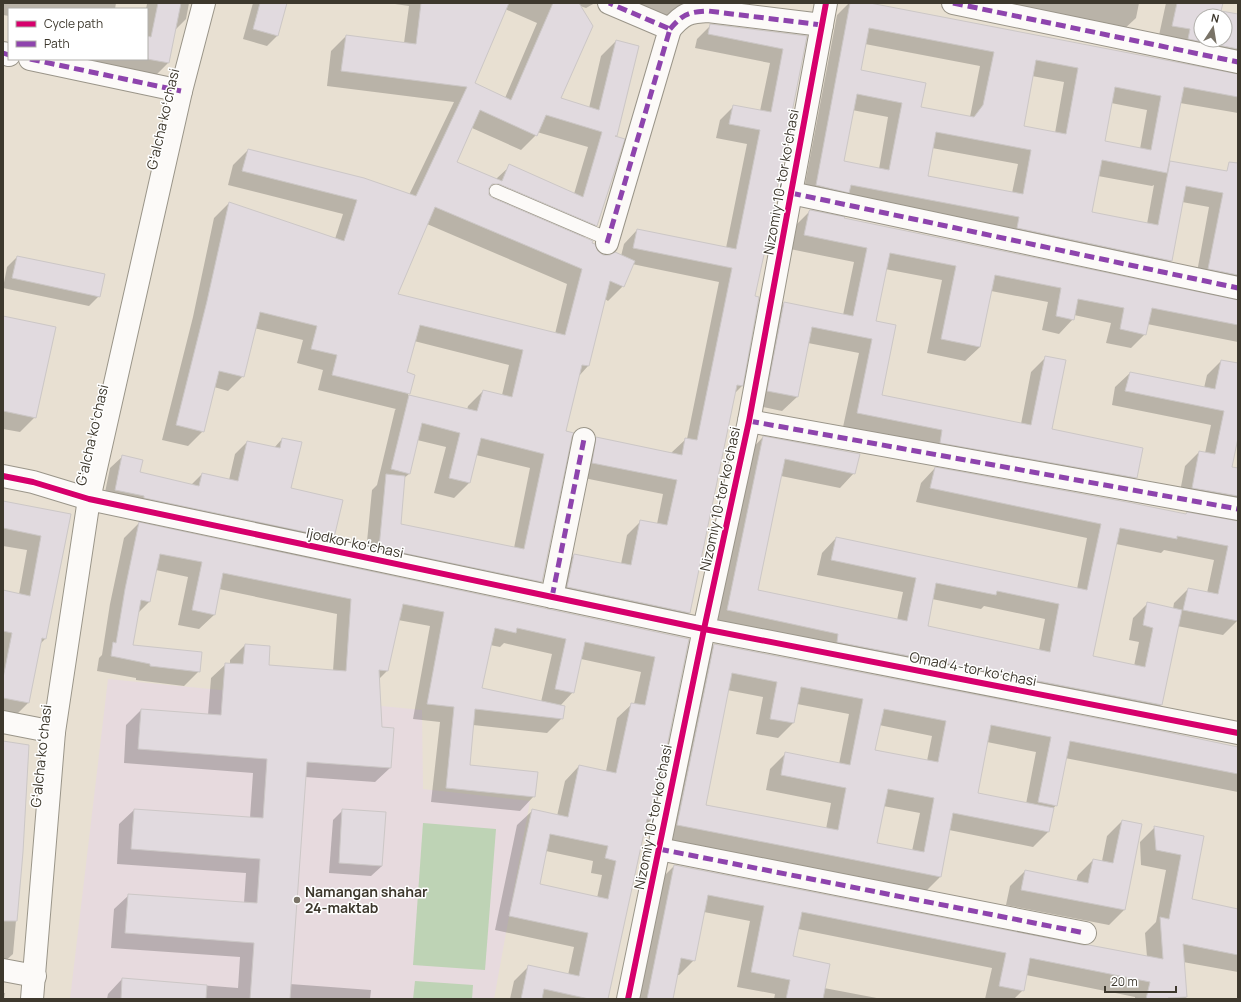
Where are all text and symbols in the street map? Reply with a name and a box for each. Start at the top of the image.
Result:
legend [8,8,148,60]
north arrow [1193,8,1233,48]
text: N [1210,10,1221,26]
text: Cycle path [44,15,103,32]
text: Path [44,35,70,52]
street label: Gʻalcha koʻchasi [142,66,183,171]
street label: Nizomiy 10-tor koʻchasi [758,108,803,256]
street label: Gʻalcha koʻchasi [71,382,112,487]
street label: Nizomiy 10-tor koʻchasi [695,425,744,573]
street label: Ijodkor koʻchasi [305,523,405,562]
street label: Omad 4-tor koʻchasi [908,647,1038,690]
street label: Gʻalcha koʻchasi [26,704,55,808]
street label: Nizomiy 10-tor koʻchasi [629,743,676,891]
place label: Namangan shahar 24-maktab [305,882,428,917]
marker: Namangan shahar 24-maktab [292,895,302,905]
scale bar [1105,968,1176,994]
text: 20 m [1111,973,1138,990]

